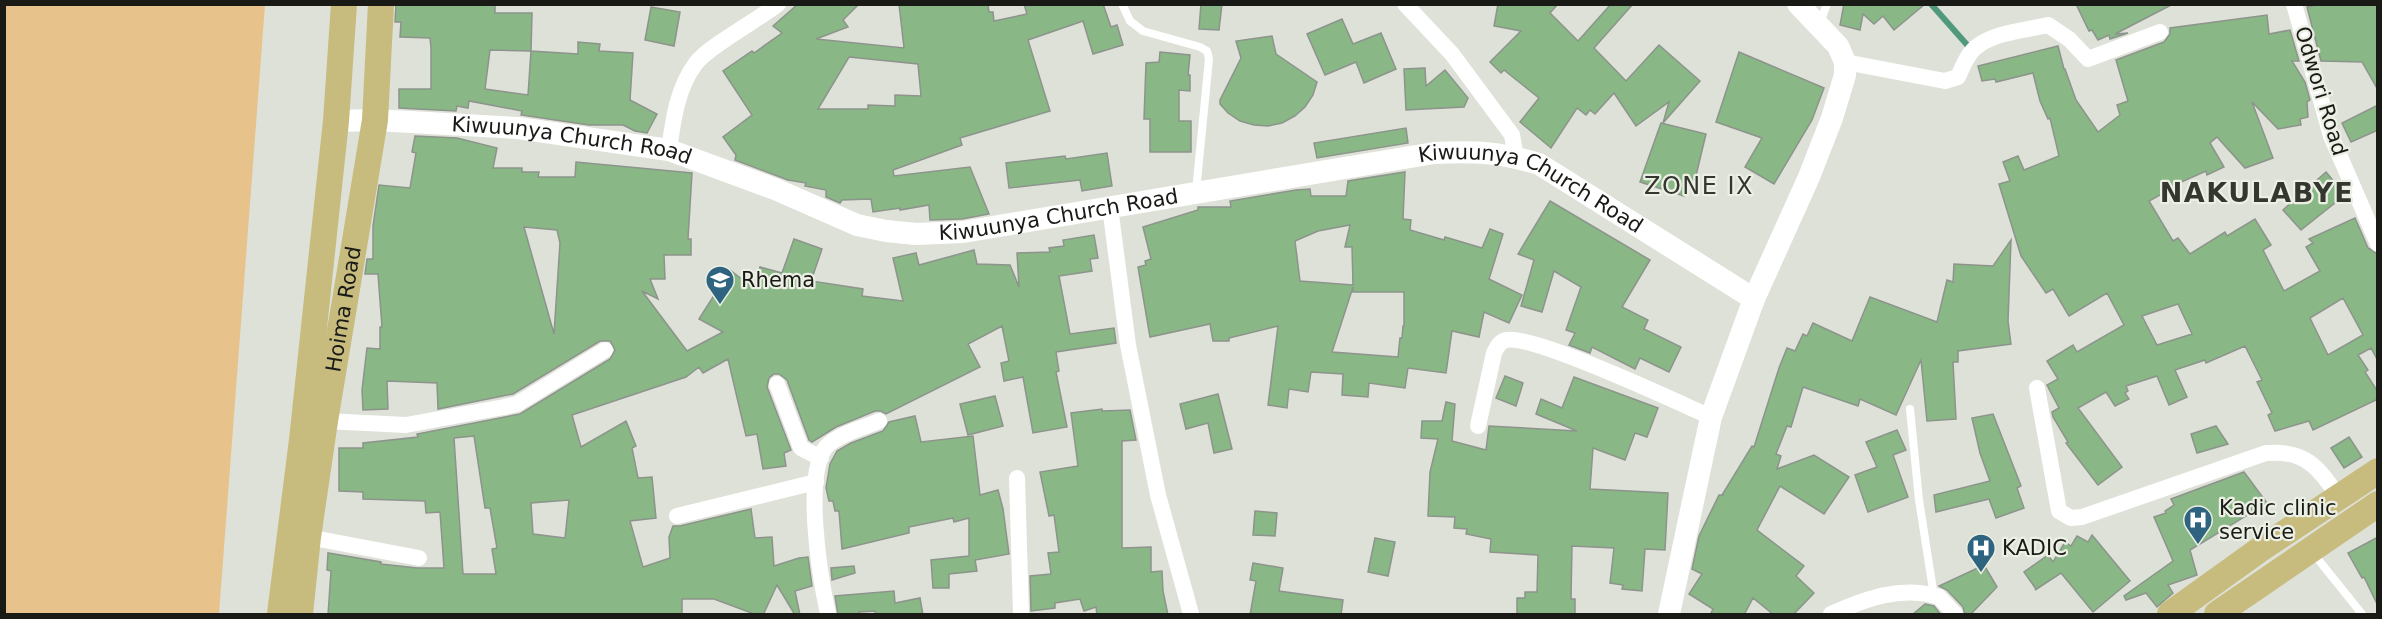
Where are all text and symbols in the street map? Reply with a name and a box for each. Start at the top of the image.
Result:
street label: Odwori Road [2290,24,2352,158]
street label: Kiwuunya Church Road [451,112,695,169]
street label: Kiwuunya Church Road [1416,140,1647,238]
district label: ZONE IX [1644,172,1754,200]
district label: NAKULABYE [2160,177,2354,208]
street label: Kiwuunya Church Road [938,184,1180,245]
street label: Hoima Road [321,244,366,374]
school or university icon: Rhema [704,264,736,306]
place label: Rhema [741,268,815,292]
place label: Kadic clinic service [2219,496,2337,544]
hospital icon: Kadic clinic service [2182,504,2214,546]
hospital icon: KADIC [1965,532,1997,574]
place label: KADIC [2002,536,2067,560]

